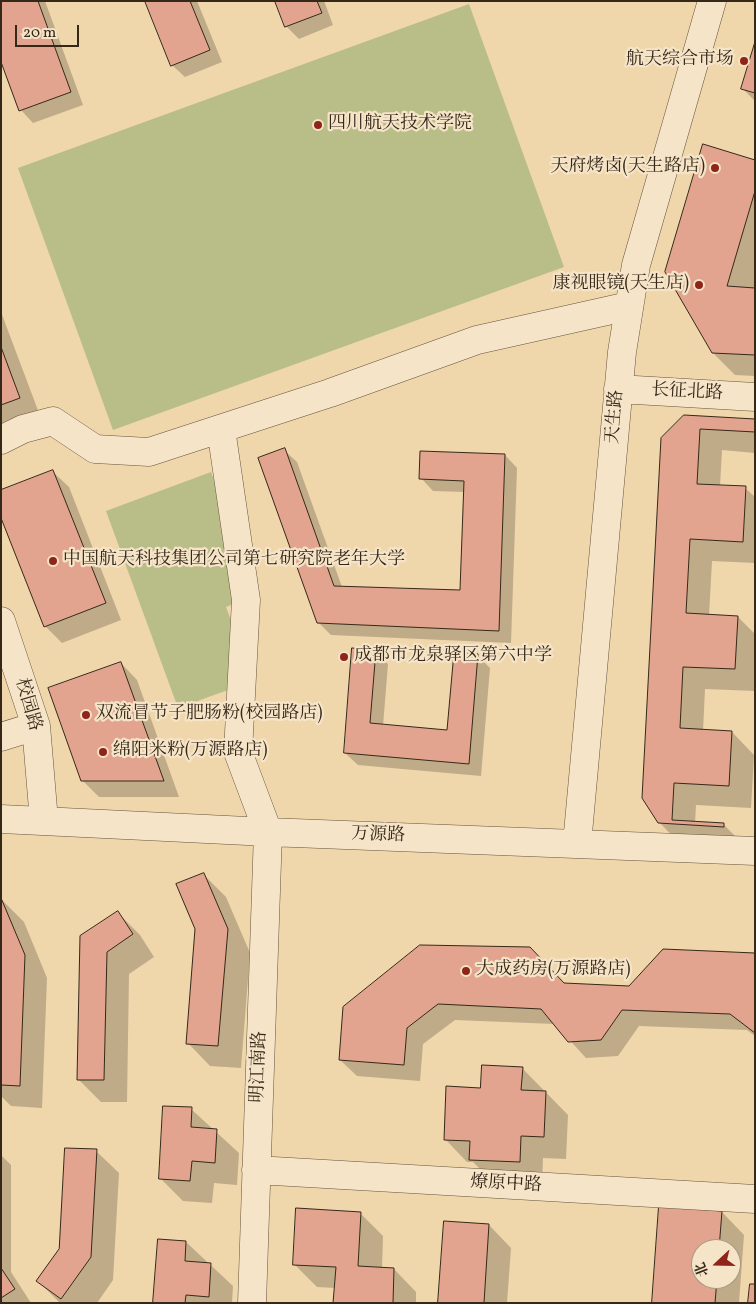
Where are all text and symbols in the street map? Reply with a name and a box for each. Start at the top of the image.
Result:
scale bar [18,15,81,47]
text: 20 m [23,23,56,44]
place label: 航天综合市场 [626,50,734,72]
marker: 航天综合市场 [738,55,750,67]
place label: 四川航天技术学院 [328,114,472,136]
marker: 四川航天技术学院 [312,119,324,131]
place label: 天府烤卤(天生路店) [551,157,705,179]
marker: 天府烤卤(天生路店) [709,162,721,174]
place label: 康视眼镜(天生店) [553,274,689,296]
marker: 康视眼镜(天生店) [693,279,705,291]
street label: 长征北路 [650,380,724,406]
street label: 天生路 [603,389,629,445]
place label: 中国航天科技集团公司第七研究院老年大学 [63,550,405,572]
marker: 中国航天科技集团公司第七研究院老年大学 [47,555,59,567]
place label: 成都市龙泉驿区第六中学 [354,646,552,668]
marker: 成都市龙泉驿区第六中学 [338,651,350,663]
street label: 校园路 [9,676,45,734]
place label: 双流冒节子肥肠粉(校园路店) [96,704,322,726]
marker: 双流冒节子肥肠粉(校园路店) [80,709,92,721]
place label: 绵阳米粉(万源路店) [113,741,267,763]
marker: 绵阳米粉(万源路店) [97,746,109,758]
street label: 万源路 [351,824,405,848]
place label: 大成药房(万源路店) [476,960,630,982]
marker: 大成药房(万源路店) [460,965,472,977]
street label: 明江南路 [248,1031,272,1103]
street label: 燎原中路 [469,1172,543,1198]
north arrow [691,1239,741,1289]
text: 北 [691,1259,714,1279]

